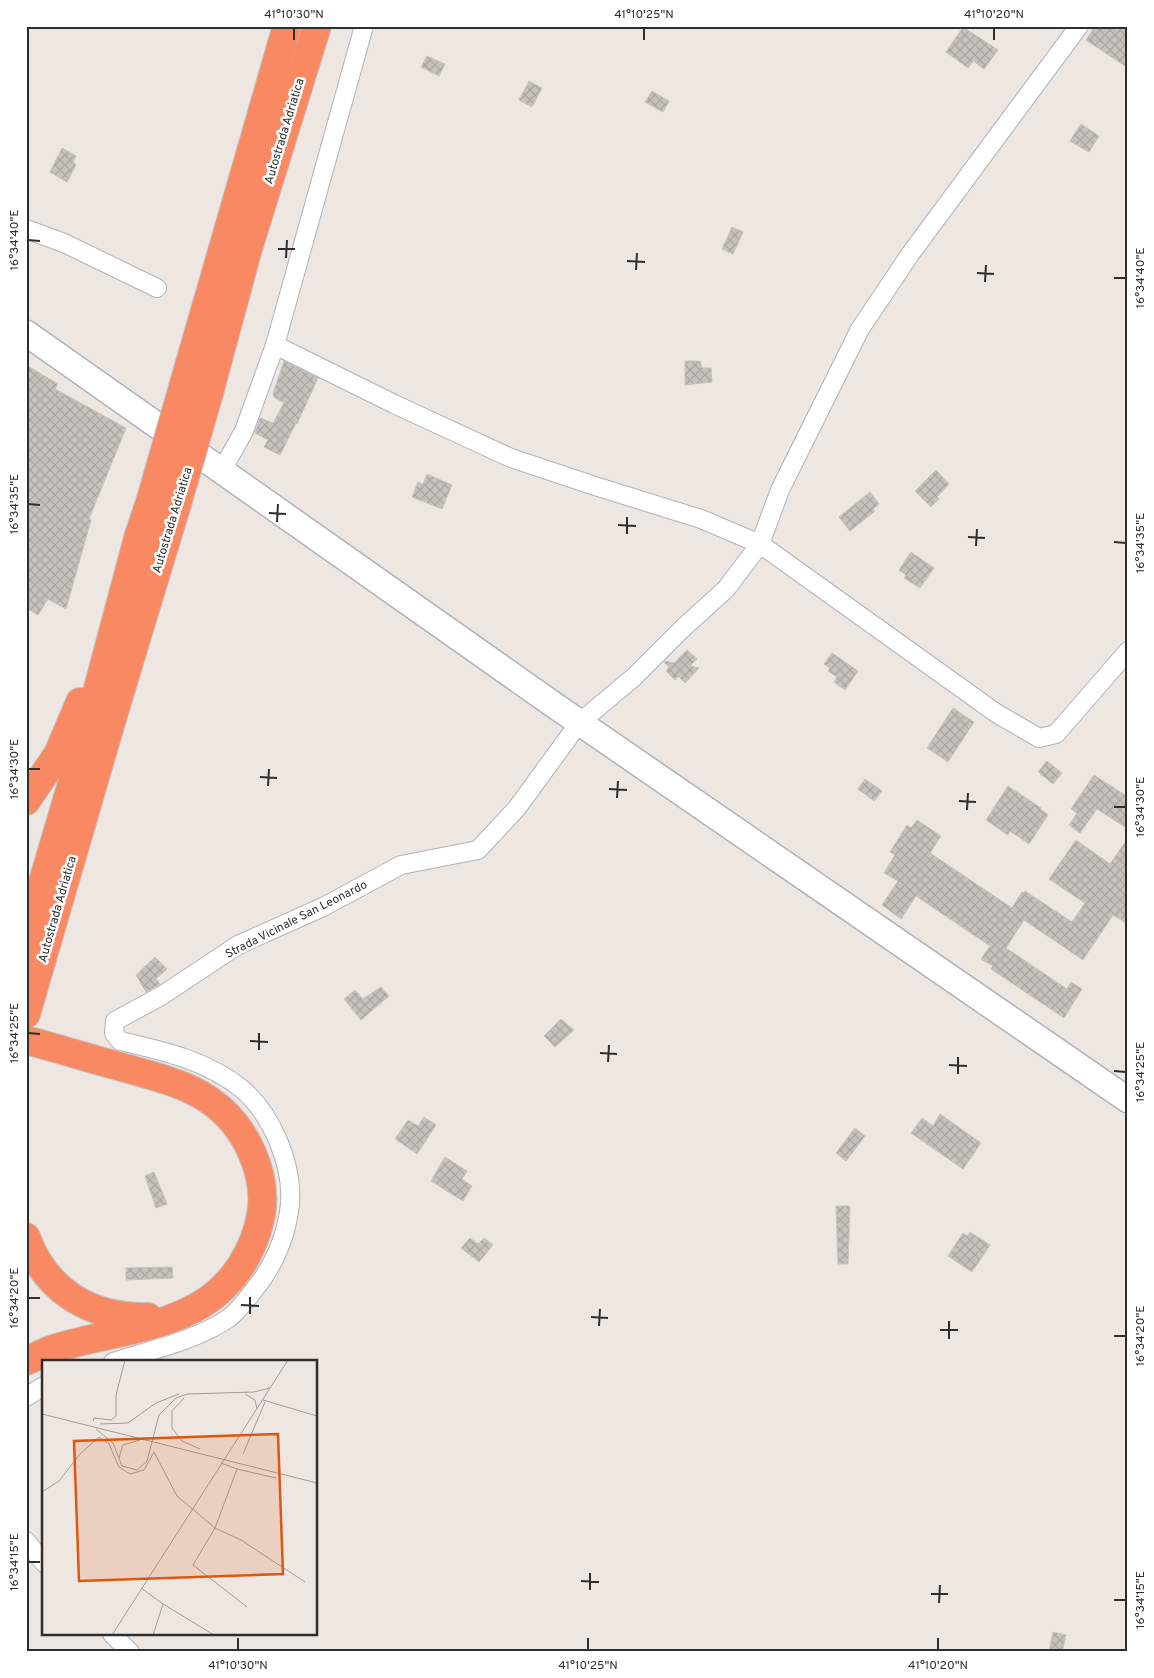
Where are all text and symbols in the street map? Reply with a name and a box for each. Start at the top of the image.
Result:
text: 41°10'30"N [264,7,324,23]
text: 41°10'25"N [614,7,674,23]
text: 41°10'20"N [964,7,1024,23]
street label: Autostrada Adriatica [261,76,309,186]
text: 16°34'40"E [7,210,23,270]
text: 16°34'40"E [1133,248,1149,308]
street label: Autostrada Adriatica [149,465,197,575]
text: 16°34'35"E [7,474,23,534]
text: 16°34'35"E [1133,513,1149,573]
text: 16°34'30"E [7,739,23,799]
text: 16°34'30"E [1133,777,1149,837]
street label: Autostrada Adriatica [35,854,81,964]
street label: Strada Vicinale San Leonardo [223,877,370,963]
text: 16°34'25"E [7,1003,23,1063]
text: 16°34'25"E [1133,1042,1149,1102]
text: 16°34'20"E [7,1268,23,1328]
text: 16°34'20"E [1133,1306,1149,1366]
inset map [42,1360,318,1636]
text: 16°34'15"E [7,1533,23,1591]
text: 16°34'15"E [1133,1571,1149,1629]
text: 41°10'30"N [208,1658,268,1674]
text: 41°10'25"N [558,1658,618,1674]
text: 41°10'20"N [908,1658,968,1674]

